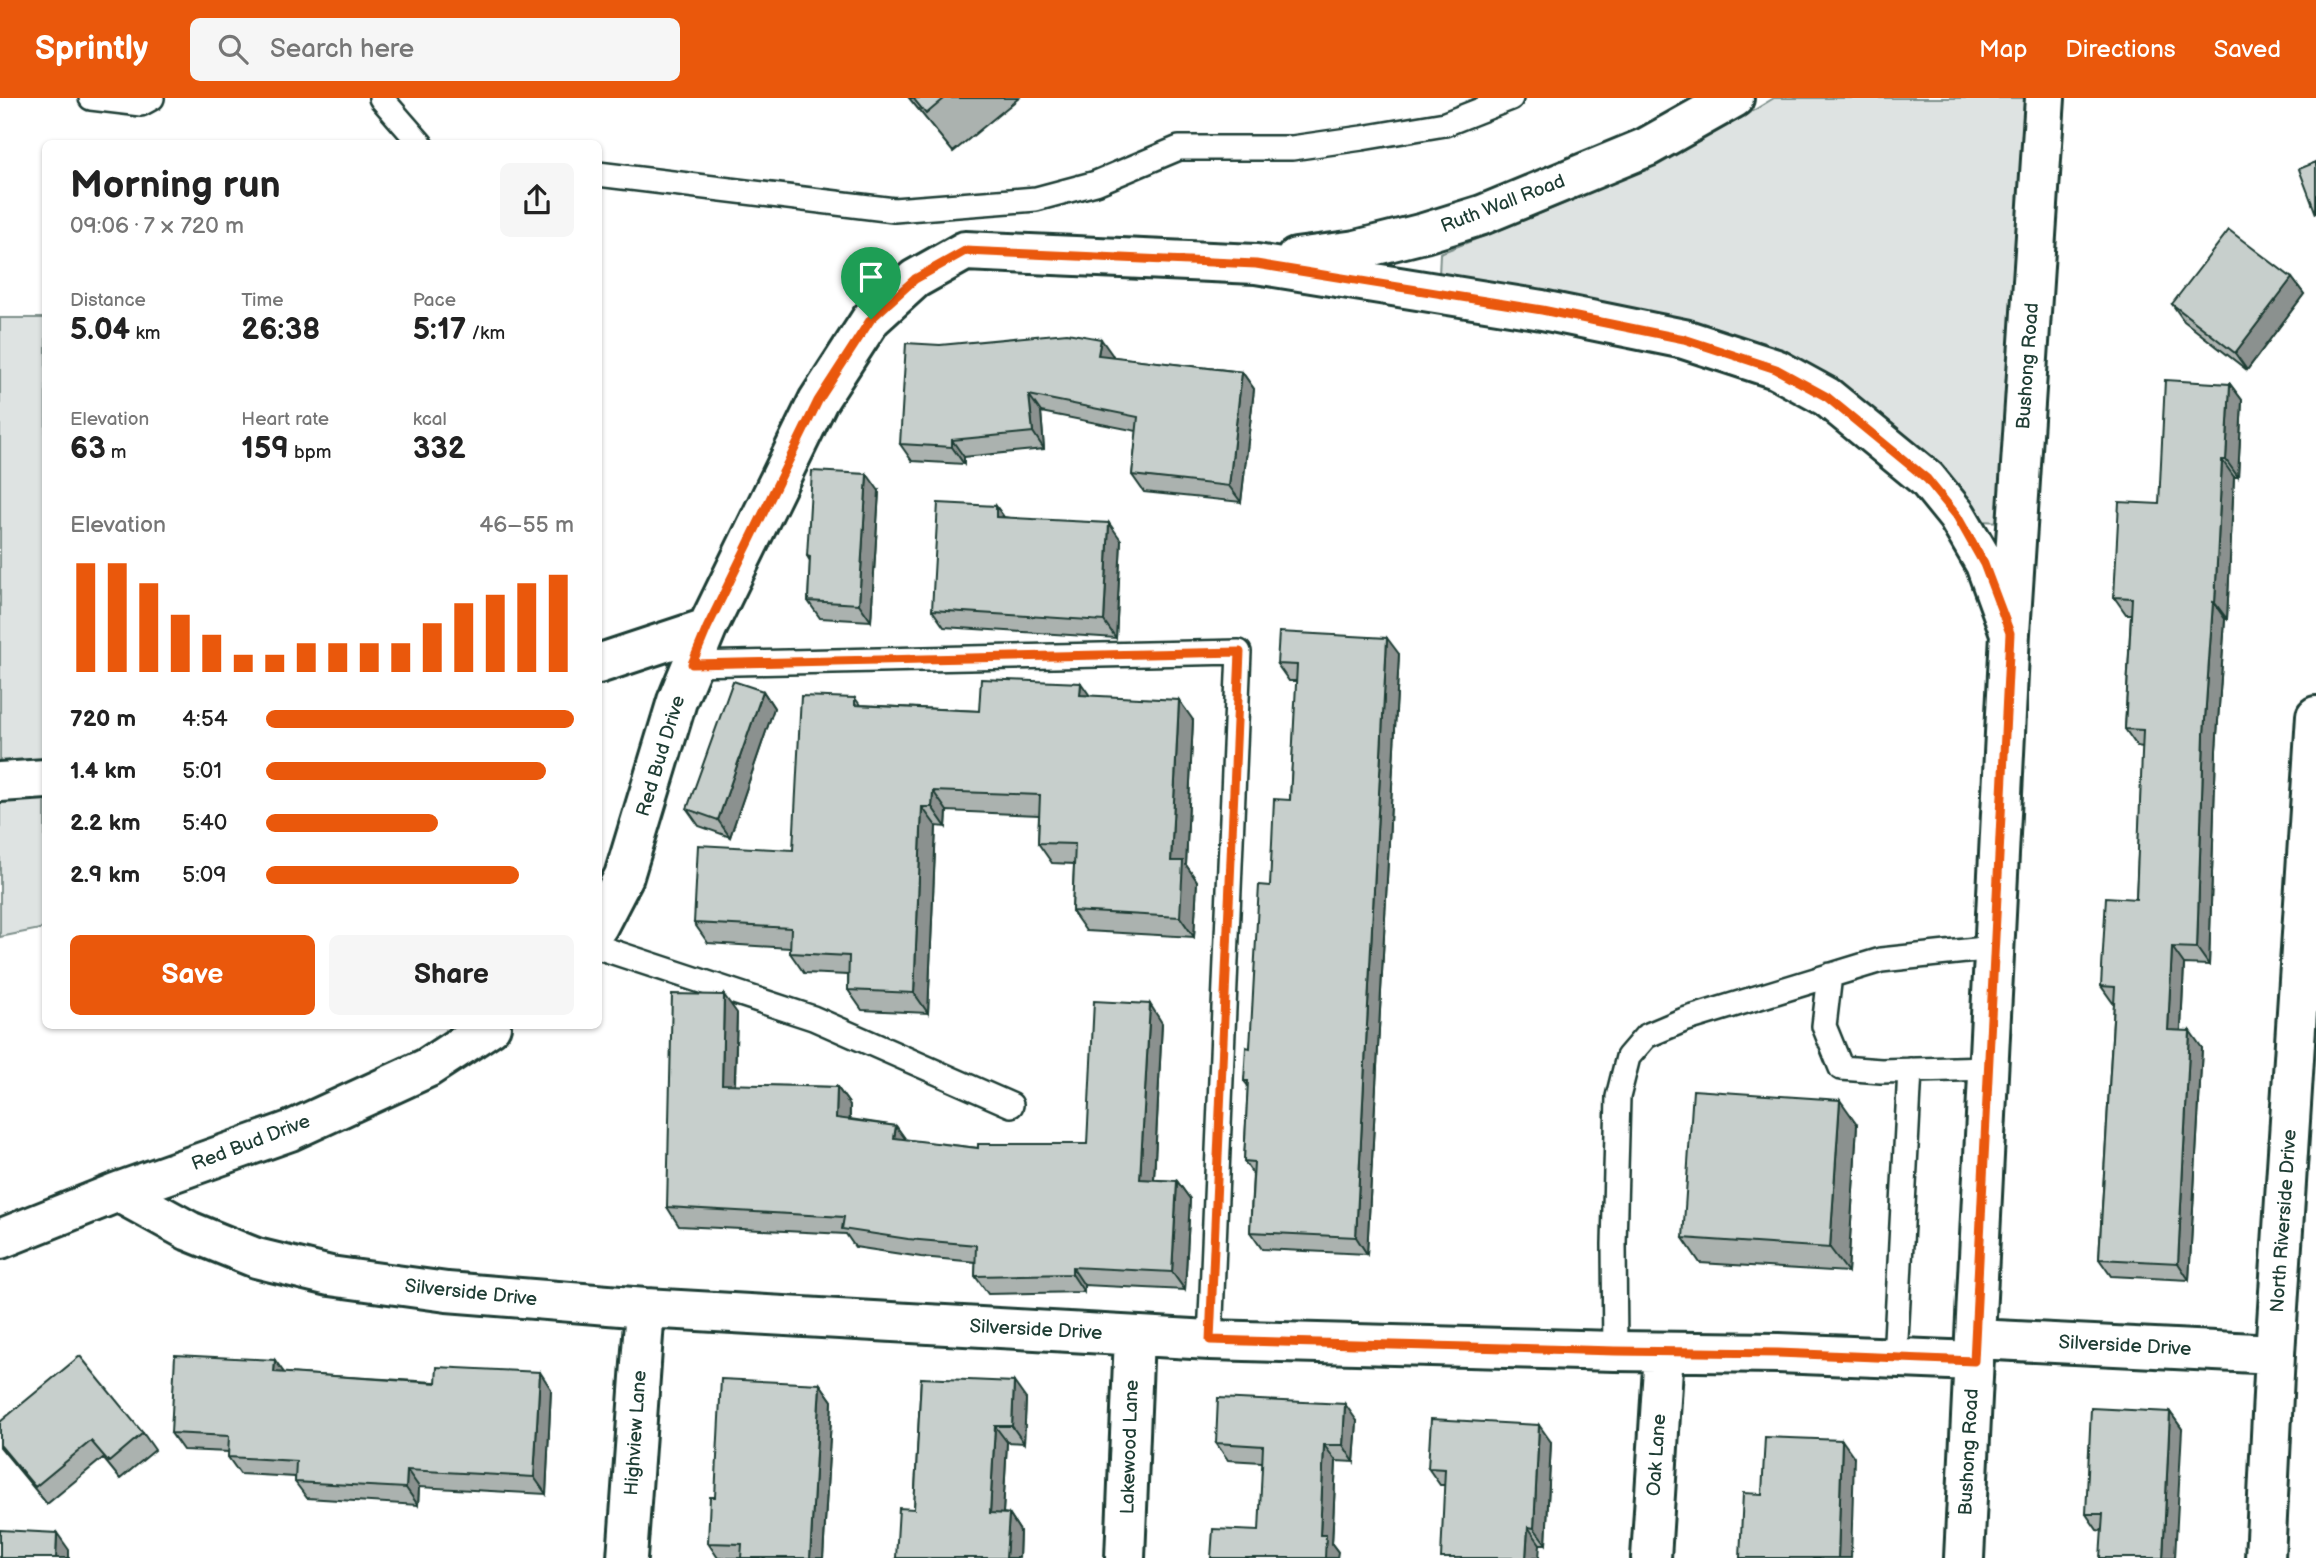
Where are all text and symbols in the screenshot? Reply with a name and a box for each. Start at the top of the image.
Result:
search box [190,18,680,81]
text: Sprintly [35,29,148,69]
icon: search [214,30,252,68]
text: Search here [270,34,414,65]
text: Map [1979,35,2027,64]
text: Directions [2065,35,2176,64]
text: Saved [2214,35,2281,64]
text: Morning run [70,163,281,208]
button: share [500,163,574,237]
street label: Ruth Wall Road [1438,170,1568,238]
text: 09:06 · 7 × 720 m [70,212,244,240]
pin [841,247,901,319]
icon: arrive [852,258,890,296]
text: Distance [70,289,146,312]
text: Time [241,289,283,312]
text: Pace [413,289,456,312]
street label: Bushong Road [2012,302,2044,430]
text: 5.04 [70,312,130,348]
text: 26:38 [241,312,320,348]
text: 5:17 [413,312,466,348]
text: km [130,322,160,345]
text: /km [466,322,505,345]
text: Elevation [70,408,149,431]
text: Heart rate [241,408,329,431]
text: kcal [413,408,447,431]
text: 63 [70,431,106,467]
text: 159 [241,431,289,467]
text: 332 [413,431,466,467]
text: m [106,441,127,464]
text: bpm [289,441,331,464]
text: Elevation [70,511,166,539]
text: 46–55 m [479,511,574,539]
street label: Red Bud Drive [632,693,690,819]
text: 720 m [70,705,136,733]
text: 4:54 [182,705,228,733]
text: 1.4 km [70,757,136,785]
text: 5:01 [182,757,222,785]
text: 2.2 km [70,809,141,837]
text: 5:40 [182,809,227,837]
text: 2.9 km [70,861,140,889]
text: 5:09 [182,861,227,889]
button: Save [70,935,315,1015]
button: Share [329,935,574,1015]
street label: Red Bud Drive [188,1110,314,1176]
street label: North Riverside Drive [2266,1129,2302,1313]
street label: Silverside Drive [404,1275,538,1311]
street label: Silverside Drive [969,1315,1103,1345]
street label: Silverside Drive [2058,1331,2192,1361]
street label: Highview Lane [620,1370,652,1496]
street label: Lakewood Lane [1116,1379,1144,1515]
street label: Bushong Road [1954,1388,1984,1516]
street label: Oak Lane [1643,1413,1671,1497]

